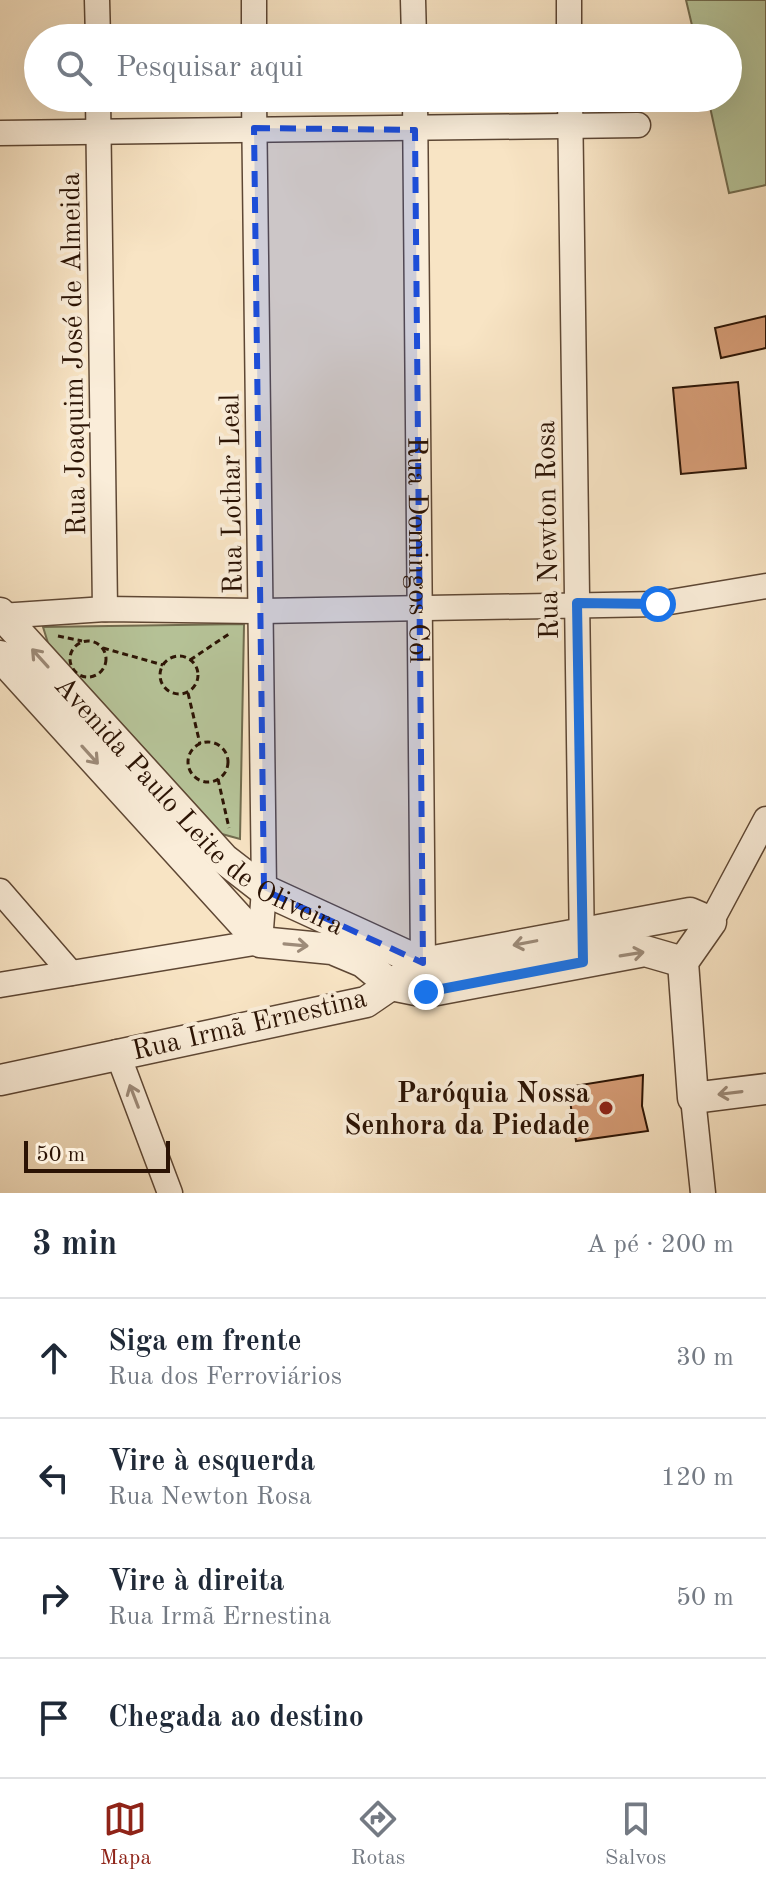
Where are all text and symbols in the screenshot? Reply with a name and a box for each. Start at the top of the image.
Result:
search box [24,24,742,112]
icon: search [52,46,96,90]
text: Pesquisar aqui [116,53,303,83]
street label: Rua Joaquim José de Almeida [58,172,92,536]
street label: Rua Lothar Leal [217,393,249,594]
street label: Rua Newton Rosa [533,420,565,640]
street label: Rua Domingos Col [401,437,431,663]
route start [640,586,676,622]
one-way arrow [31,648,49,668]
street label: Avenida Paulo Leite de Oliveira [48,672,348,942]
one-way arrow [81,745,99,765]
one-way arrow [513,936,538,951]
one-way arrow [282,938,309,953]
one-way arrow [619,945,645,960]
route end [408,974,444,1010]
street label: Rua Irmã Ernestina [129,985,370,1067]
place label: Paróquia Nossa Senhora da Piedade [344,1081,590,1141]
one-way arrow [126,1085,140,1109]
one-way arrow [717,1086,744,1101]
marker: Paróquia Nossa Senhora da Piedade [597,1099,615,1117]
scale bar [24,1137,170,1173]
text: 50 m [36,1144,85,1166]
text: 3 min [32,1228,117,1262]
text: A pé · 200 m [586,1232,734,1258]
text: Siga em frente [108,1327,302,1357]
icon: ahead [32,1336,76,1380]
text: 30 m [676,1345,734,1371]
text: Rua dos Ferroviários [108,1364,342,1390]
text: Vire à esquerda [108,1447,315,1477]
icon: left [32,1456,76,1500]
text: 120 m [661,1465,734,1491]
text: Rua Newton Rosa [108,1484,312,1510]
text: Vire à direita [108,1567,285,1597]
icon: right [32,1576,76,1620]
text: 50 m [676,1585,734,1611]
text: Rua Irmã Ernestina [108,1604,331,1630]
icon: arrive [32,1696,76,1740]
text: Chegada ao destino [108,1703,364,1733]
tab: Mapa [100,1797,151,1872]
tab: Rotas [351,1797,405,1872]
tab: Salvos [605,1797,666,1872]

